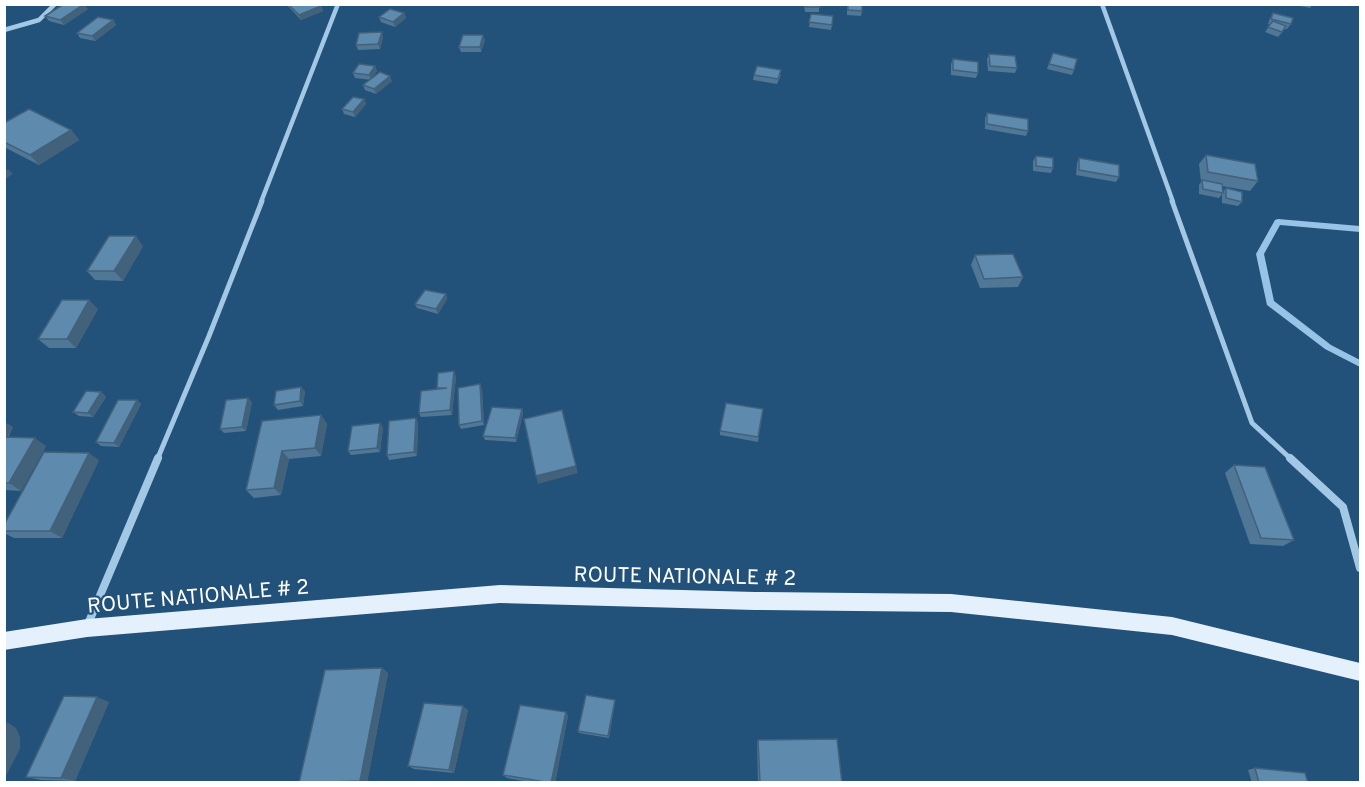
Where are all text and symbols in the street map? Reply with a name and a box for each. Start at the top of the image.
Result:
street label: ROUTE NATIONALE # 2 [573,562,797,593]
street label: ROUTE NATIONALE # 2 [86,574,310,621]

